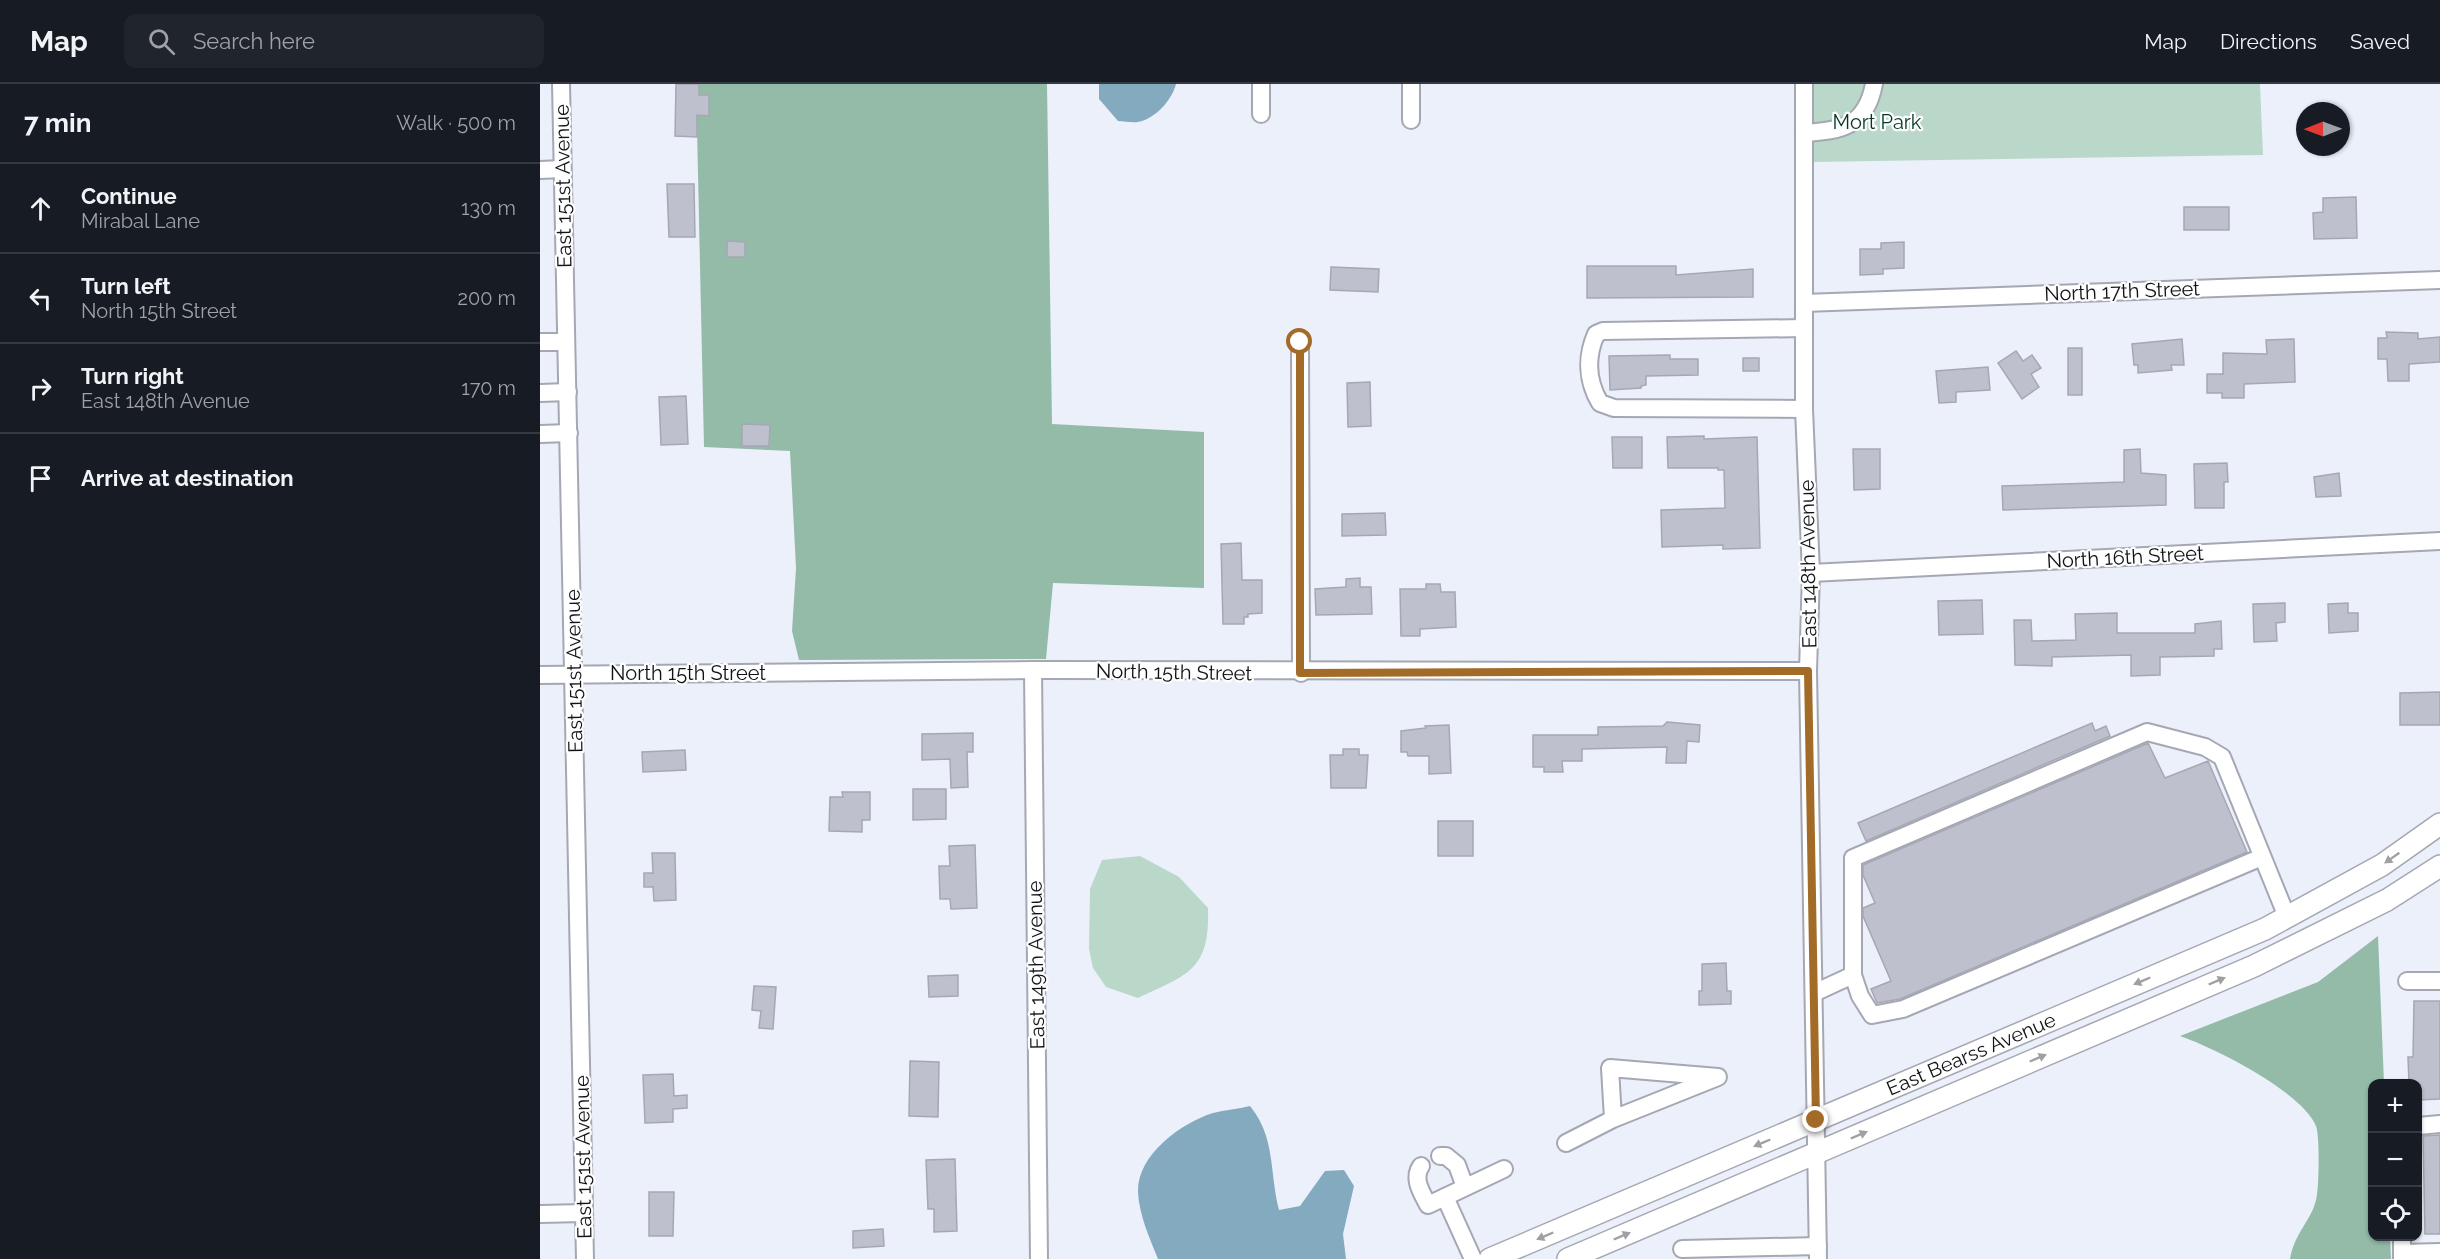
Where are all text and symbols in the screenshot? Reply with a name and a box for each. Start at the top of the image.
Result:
search box [124,14,544,68]
text: Map [30,25,88,58]
icon: search [145,25,178,58]
text: Search here [193,28,315,54]
text: Map [2144,29,2187,54]
text: Directions [2220,29,2317,54]
text: Saved [2350,29,2410,54]
north arrow [2296,102,2350,156]
street label: East 151st Avenue [550,104,576,268]
text: 7 min [24,108,91,138]
park label: Mort Park [1833,110,1922,134]
text: Walk · 500 m [396,111,516,135]
text: Continue [81,183,177,209]
icon: ahead [24,192,57,225]
text: 130 m [461,196,516,220]
text: Mirabal Lane [81,209,200,233]
text: Turn left [81,273,171,299]
street label: North 17th Street [2044,276,2201,306]
icon: left [24,282,57,315]
text: 200 m [458,286,516,310]
text: North 15th Street [81,299,237,323]
route start [1286,328,1312,354]
text: Turn right [81,363,184,389]
icon: right [24,372,57,405]
text: 170 m [461,376,516,400]
text: East 148th Avenue [81,389,250,413]
icon: arrive [24,462,57,495]
text: Arrive at destination [81,465,294,491]
street label: East 148th Avenue [1795,479,1821,649]
street label: North 16th Street [2046,541,2204,573]
street label: East 151st Avenue [561,589,587,753]
street label: North 15th Street [1096,659,1253,685]
street label: North 15th Street [610,661,766,685]
one-way arrow [2384,852,2400,863]
street label: East 149th Avenue [1023,880,1049,1050]
one-way arrow [2133,976,2151,986]
one-way arrow [2209,977,2226,986]
street label: East Bearss Avenue [1883,1007,2059,1100]
one-way arrow [2030,1053,2048,1063]
street label: East 151st Avenue [570,1075,596,1239]
map controls [2368,1079,2422,1241]
button: + [2368,1079,2422,1133]
route end [1802,1106,1828,1132]
one-way arrow [1850,1130,1868,1139]
button: − [2368,1133,2422,1187]
one-way arrow [1753,1138,1771,1148]
button: locate [2368,1187,2422,1241]
one-way arrow [1535,1231,1553,1241]
one-way arrow [1613,1231,1631,1241]

